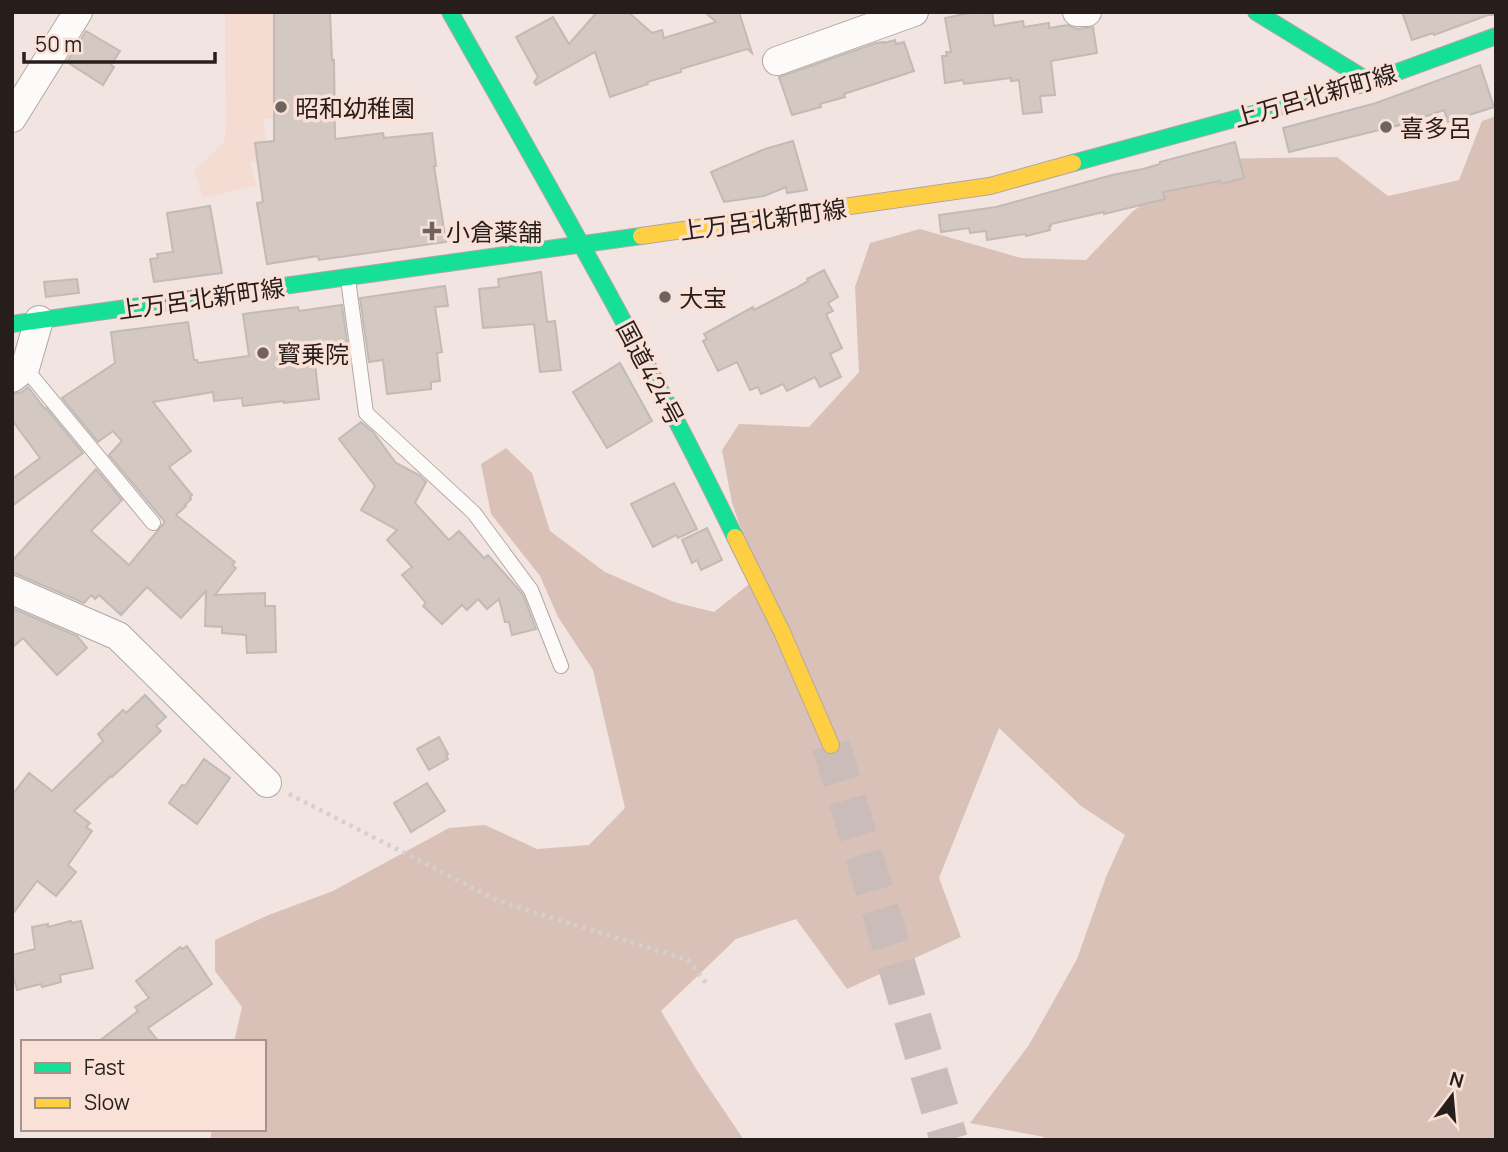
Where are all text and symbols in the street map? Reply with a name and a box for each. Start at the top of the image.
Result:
scale bar [24,21,215,65]
text: 50 m [35,30,82,58]
street label: 上万呂北新町線 [1230,56,1400,134]
place label: 昭和幼稚園 [295,91,415,124]
marker: 昭和幼稚園 [273,99,289,115]
place label: 喜多呂 [1400,111,1472,144]
marker: 喜多呂 [1378,119,1394,135]
street label: 上万呂北新町線 [678,191,848,247]
place label: 小倉薬舗 [446,215,542,248]
marker: 小倉薬舗 [424,223,440,239]
street label: 上万呂北新町線 [116,270,286,326]
place label: 大宝 [679,281,727,314]
marker: 大宝 [657,289,673,305]
street label: 国道424号 [610,315,692,431]
place label: 寳乗院 [277,337,349,370]
marker: 寳乗院 [255,345,271,361]
legend [21,1040,266,1131]
text: Fast [84,1053,125,1081]
north arrow [1417,1061,1487,1131]
text: N [1447,1065,1467,1094]
text: Slow [84,1088,130,1116]

